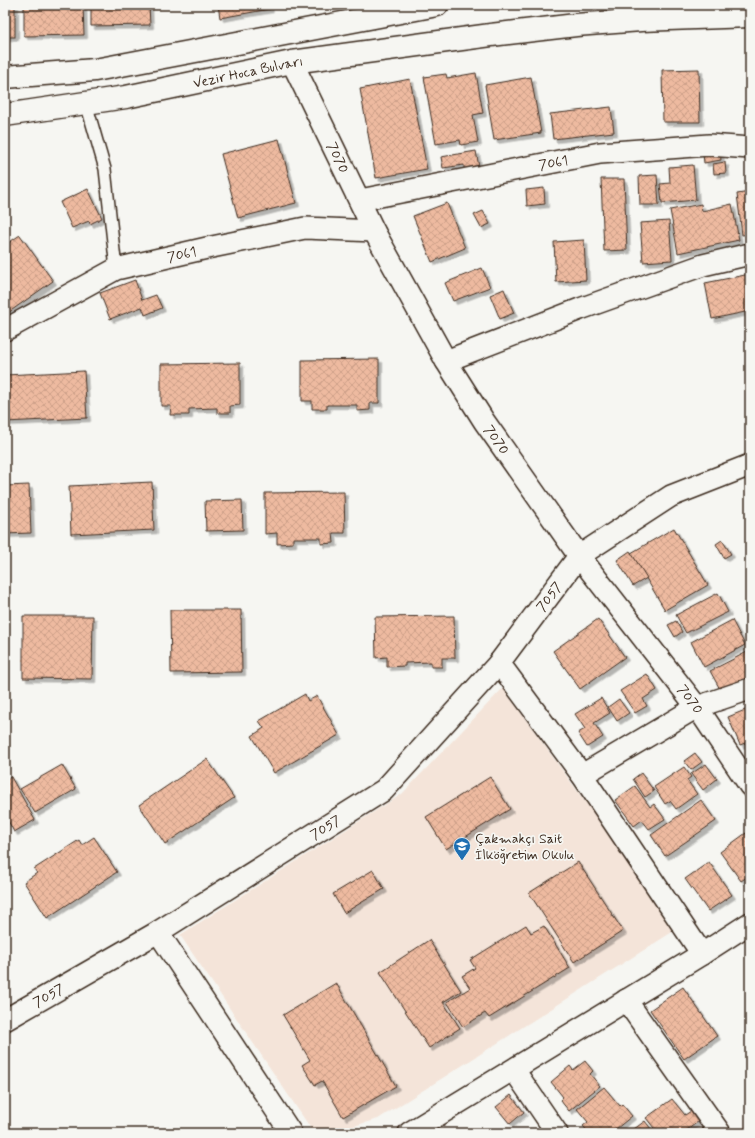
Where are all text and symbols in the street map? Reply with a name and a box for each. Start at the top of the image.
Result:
street label: Vezir Hoca Bulvarı [192,53,304,93]
street label: 7070 [322,139,353,176]
street label: 7061 [537,151,570,175]
street label: 7061 [166,243,198,267]
street label: 7070 [480,422,513,458]
street label: 7057 [533,578,567,615]
street label: 7070 [673,681,707,718]
street label: 7057 [307,811,345,844]
place label: Çakmakçı Sait İlköğretim Okulu [475,830,575,864]
school or university icon: Çakmakçı Sait İlköğretim Okulu [452,836,472,861]
street label: 7057 [30,980,68,1012]

